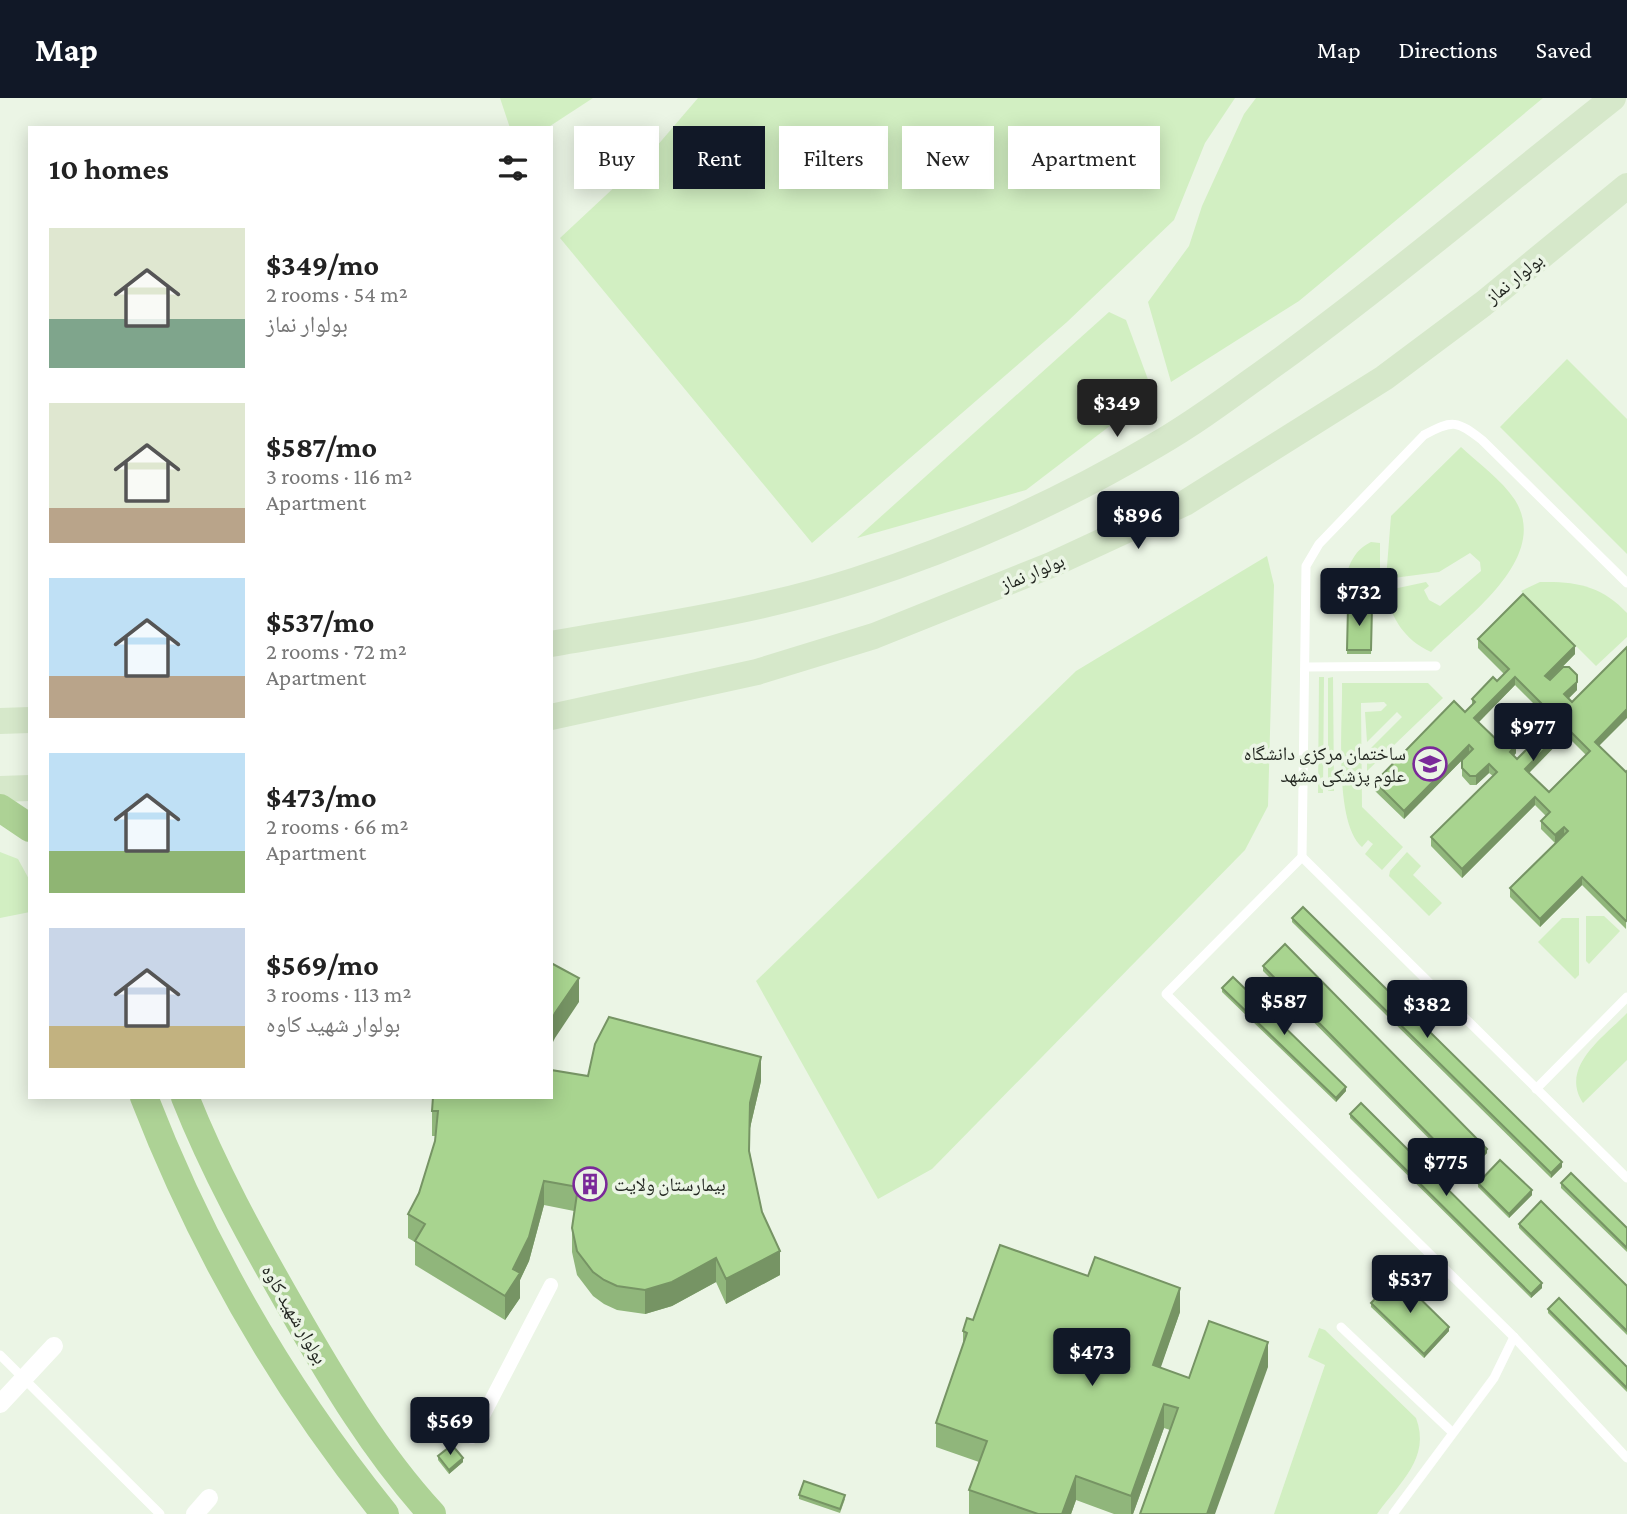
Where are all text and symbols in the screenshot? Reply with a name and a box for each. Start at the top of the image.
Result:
text: Map [35,31,98,68]
text: Map [1317,36,1361,63]
text: Directions [1399,36,1498,63]
text: Saved [1536,36,1592,63]
chip: Buy [574,126,659,189]
chip: Rent [673,126,765,189]
chip: Filters [779,126,888,189]
chip: New [902,126,994,189]
chip: Apartment [1008,126,1160,189]
icon: filters [494,149,532,187]
text: 10 homes [49,152,169,185]
text: $349/mo [266,248,379,281]
street label: بولوار نماز [1481,249,1548,309]
icon: home [105,256,189,340]
text: 2 rooms · 54 m² [266,281,408,307]
text: بولوار نماز [266,311,348,337]
pin: $349 [1076,380,1158,439]
text: $349 [1093,389,1141,415]
text: $587/mo [266,430,377,463]
icon: home [105,431,189,515]
text: 3 rooms · 116 m² [266,463,412,489]
text: Apartment [266,489,366,515]
pin: $896 [1097,491,1179,551]
text: $896 [1113,501,1163,527]
street label: بولوار نماز [996,550,1068,597]
pin: $732 [1318,568,1400,628]
text: $732 [1336,578,1382,604]
text: $537/mo [266,605,374,638]
icon: home [105,606,189,690]
text: 2 rooms · 72 m² [266,638,407,664]
text: Apartment [266,664,366,690]
pin: $977 [1492,704,1574,763]
text: $977 [1510,713,1556,739]
place label: ساختمان مرکزی دانشگاه علوم پزشکی مشهد [1244,743,1406,789]
school or university icon: ساختمان مرکزی دانشگاه علوم پزشکی مشهد [1411,745,1449,783]
text: $473/mo [266,780,377,813]
icon: home [105,781,189,865]
text: 2 rooms · 66 m² [266,813,409,839]
text: Apartment [266,839,366,865]
text: $569/mo [266,948,379,981]
icon: home [105,956,189,1040]
pin: $587 [1243,978,1325,1037]
text: 3 rooms · 113 m² [266,981,411,1007]
pin: $382 [1386,981,1468,1040]
text: $587 [1261,987,1307,1013]
text: $382 [1403,990,1451,1016]
text: بولوار شهید کاوه [266,1011,400,1037]
pin: $775 [1405,1138,1487,1198]
text: $775 [1424,1148,1468,1174]
building icon: بیمارستان ولایت [571,1165,609,1203]
place label: بیمارستان ولایت [614,1174,726,1196]
pin: $537 [1369,1256,1451,1315]
street label: بولوار شهید کاوه [257,1261,331,1368]
text: $537 [1388,1265,1432,1291]
pin: $473 [1051,1328,1133,1388]
text: $473 [1069,1338,1115,1364]
pin: $569 [409,1398,491,1457]
text: $569 [426,1407,474,1433]

